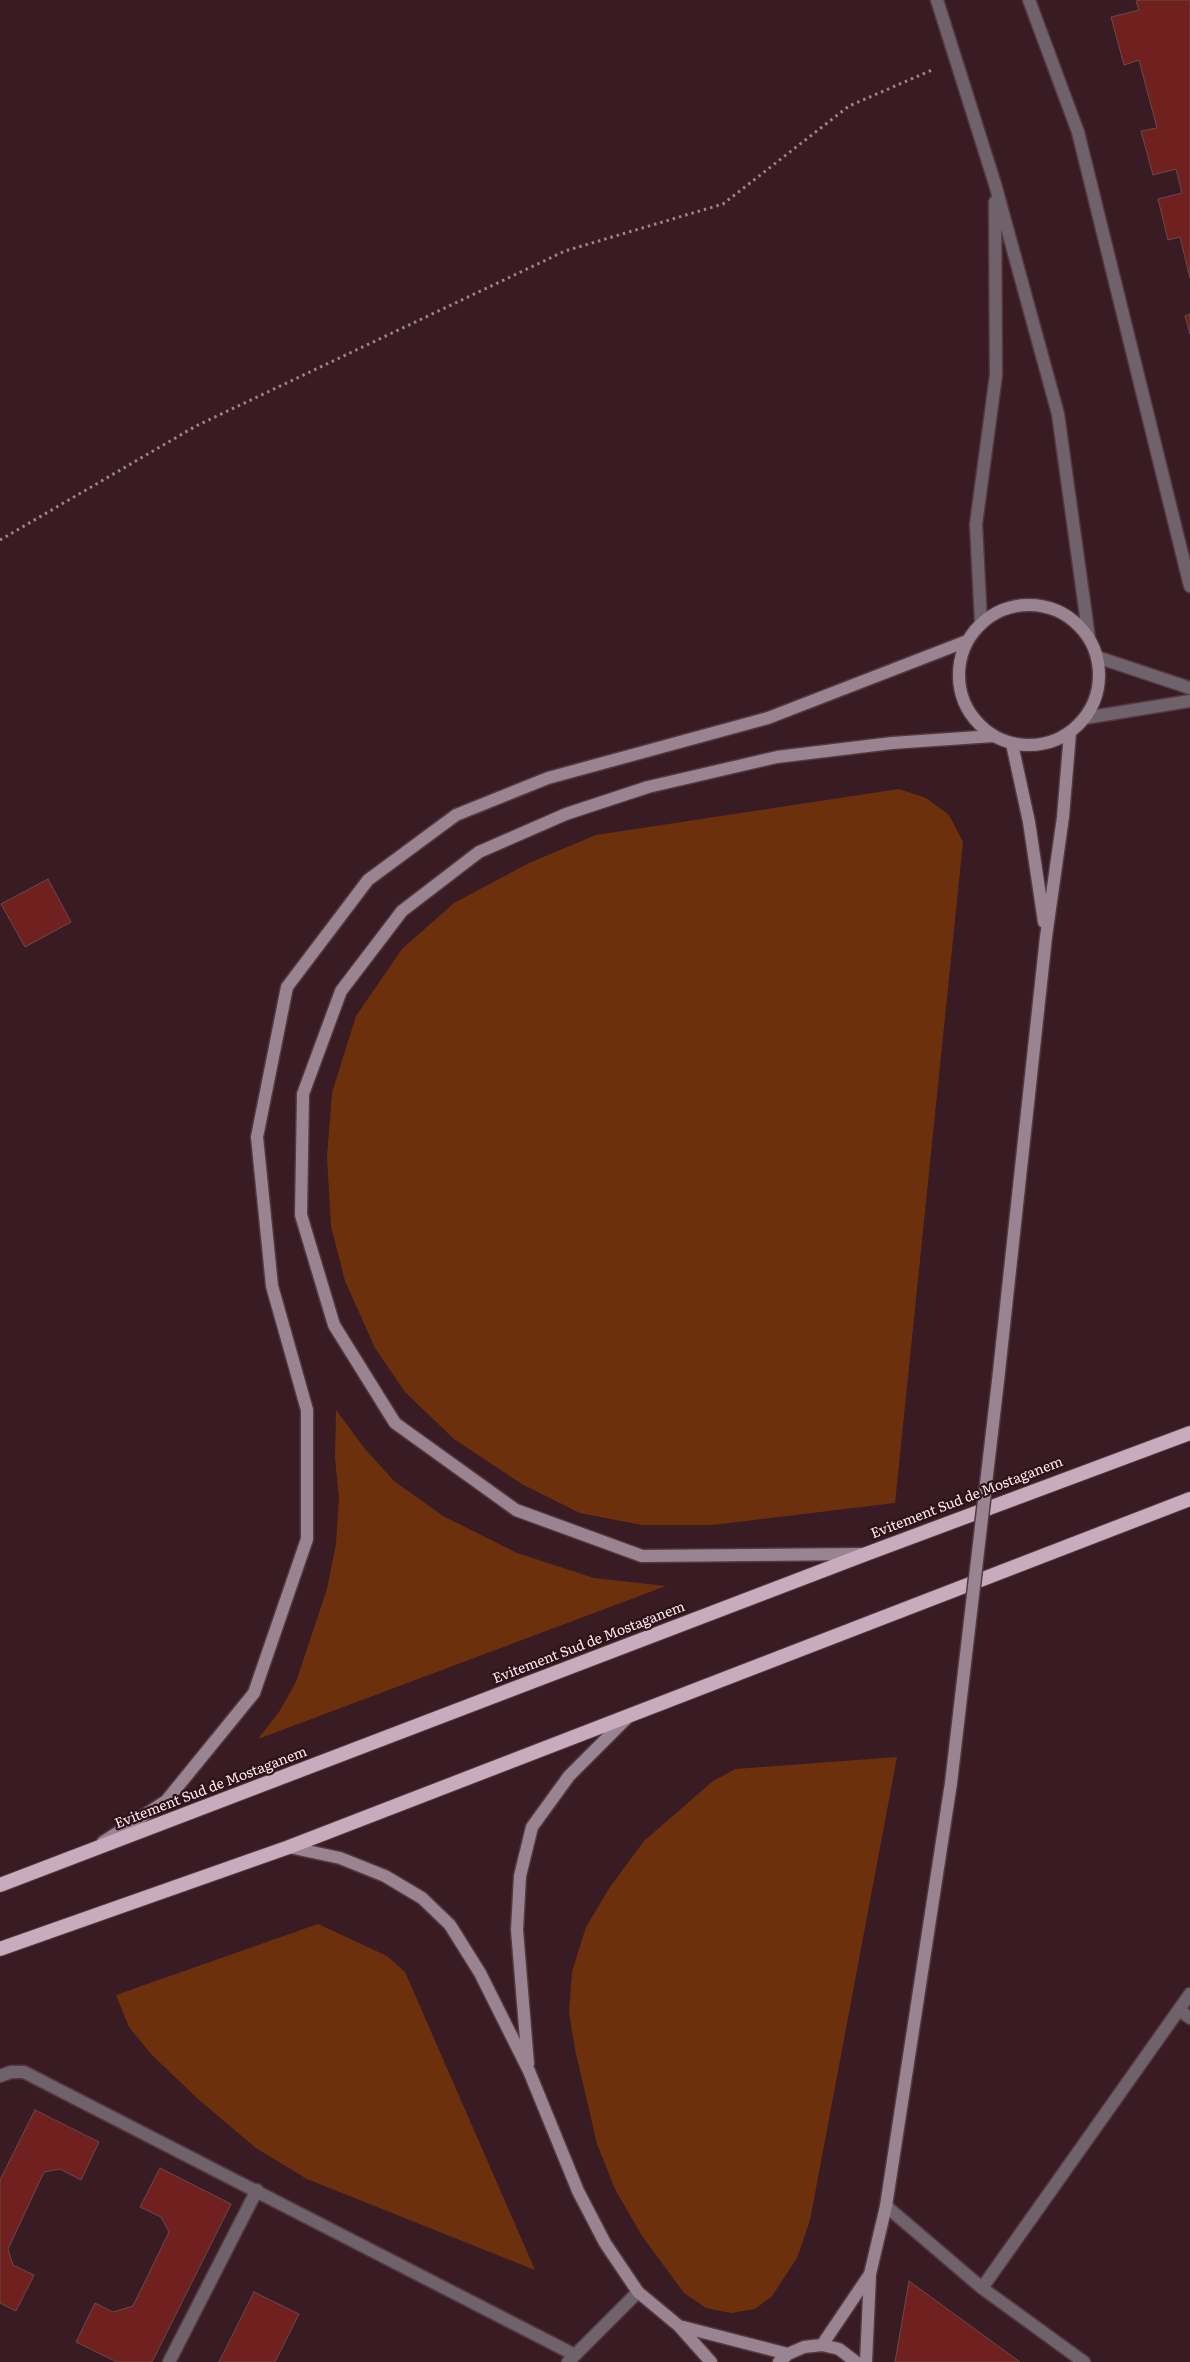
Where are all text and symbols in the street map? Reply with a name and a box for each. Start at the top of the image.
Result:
street label: Evitement Sud de Mostaganem [868,1453,1066,1543]
street label: Evitement Sud de Mostaganem [490,1598,688,1688]
street label: Evitement Sud de Mostaganem [112,1743,310,1833]

